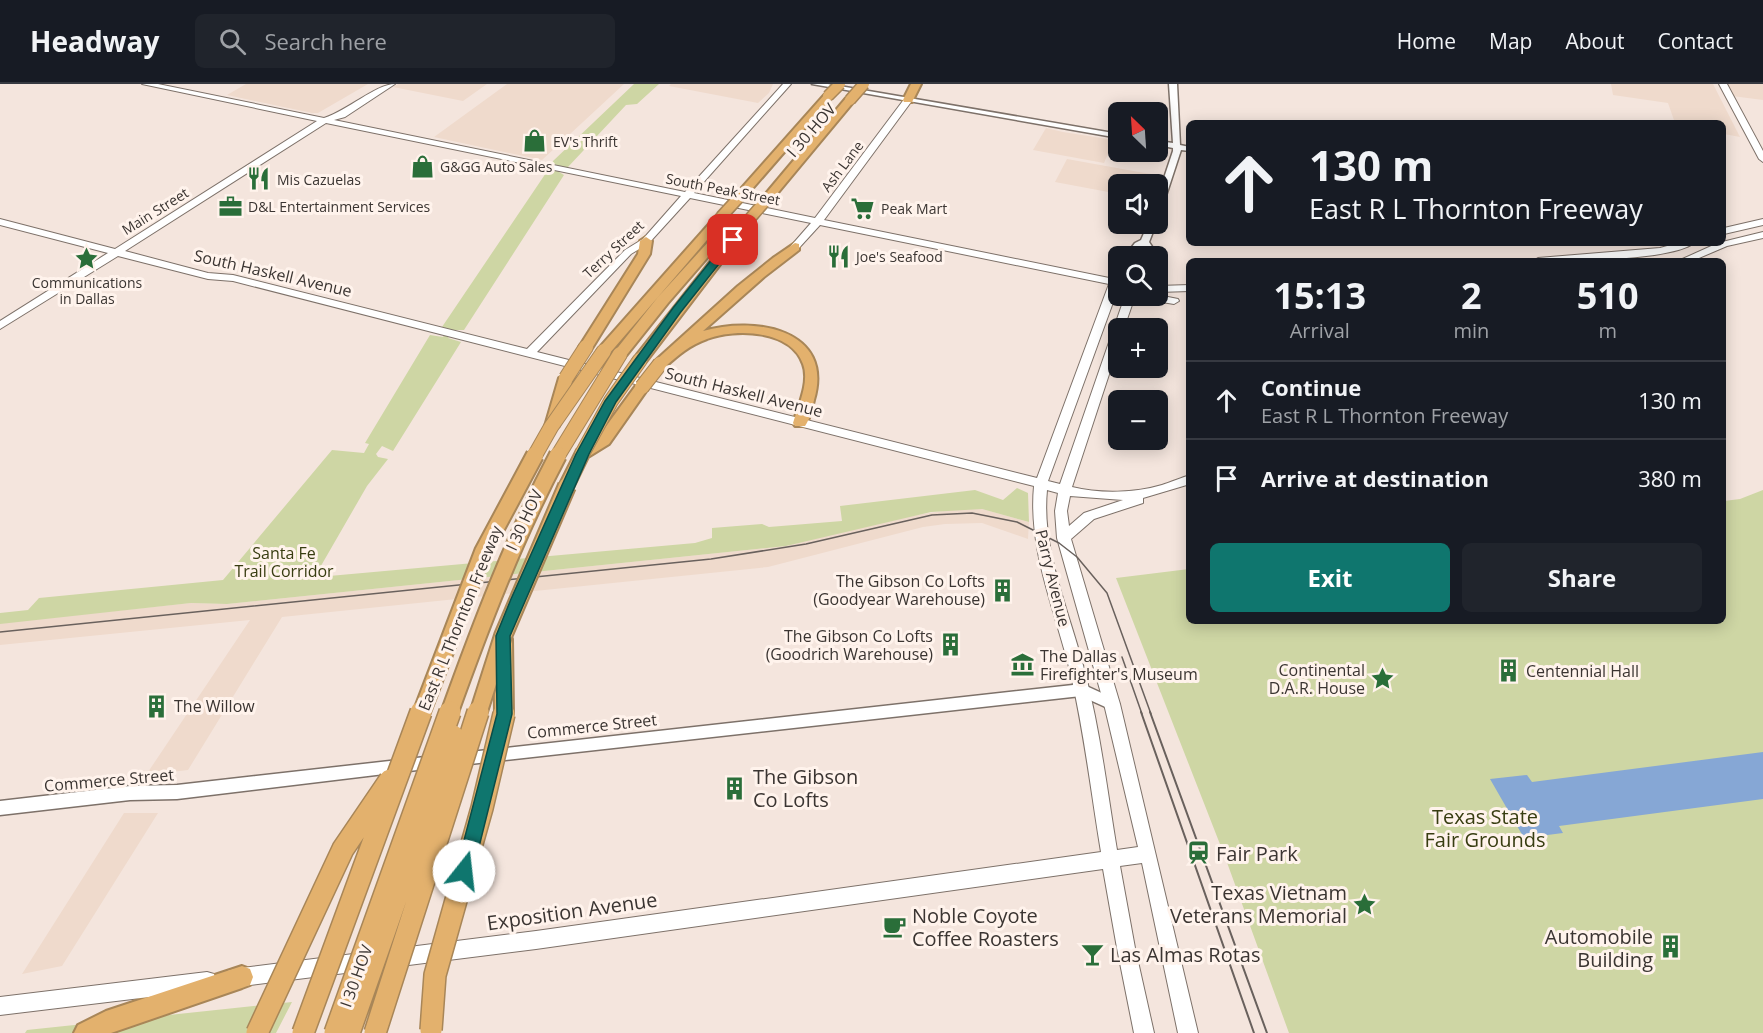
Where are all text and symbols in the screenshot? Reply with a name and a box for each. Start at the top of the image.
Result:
search box [195,14,615,68]
text: Headway [30,22,159,60]
icon: search [216,25,249,58]
text: Search here [264,26,387,56]
text: Home [1397,27,1456,55]
text: Map [1489,27,1532,55]
text: About [1565,27,1625,55]
text: Contact [1658,27,1733,55]
street label: I 30 HOV [781,98,841,162]
north arrow [1108,102,1168,162]
map controls [1108,102,1168,450]
shop icon: EV's Thrift [522,128,548,154]
place label: EV's Thrift [553,132,618,151]
street label: Ash Lane [817,136,868,195]
text: 130 m [1309,136,1433,193]
icon: ahead [1210,144,1288,222]
shop icon: G&GG Auto Sales [409,153,435,179]
place label: G&GG Auto Sales [440,157,553,176]
restaurant icon: Mis Cazuelas [246,166,272,192]
street label: South Peak Street [664,169,782,209]
place label: Mis Cazuelas [277,170,361,189]
button: sound [1108,174,1168,234]
street label: Main Street [118,183,192,239]
text: East R L Thornton Freeway [1309,190,1643,227]
office icon: D&L Entertainment Services [217,193,243,219]
supermarket icon: Peak Mart [850,195,876,221]
place label: D&L Entertainment Services [248,197,431,216]
place label: Peak Mart [881,199,947,218]
pin [707,214,758,265]
street label: Terry Street [578,216,648,282]
icon: arrive [716,223,749,256]
restaurant icon: Joe's Seafood [825,243,851,269]
street label: South Haskell Avenue [192,244,354,302]
place icon: Communications in Dallas [74,245,100,271]
button: search [1108,246,1168,306]
place label: Joe's Seafood [854,247,943,266]
text: 15:13 [1273,271,1366,320]
text: 2 [1461,271,1482,320]
text: 510 [1577,271,1639,320]
place label: Communications in Dallas [32,273,143,308]
text: Arrival [1290,317,1350,344]
text: min [1453,317,1489,344]
text: m [1598,317,1617,344]
button: + [1108,318,1168,378]
street label: South Haskell Avenue [663,362,825,422]
text: Continue [1261,372,1361,402]
icon: ahead [1210,384,1243,417]
text: 130 m [1638,385,1702,415]
button: − [1108,390,1168,450]
text: East R L Thornton Freeway [1261,402,1508,429]
icon: arrive [1210,462,1243,495]
text: Arrive at destination [1261,463,1489,493]
text: 380 m [1638,463,1702,493]
street label: I 30 HOV [500,486,548,554]
street label: East R L Thornton Freeway [413,521,508,714]
street label: Parry Avenue [1030,527,1076,629]
park label: Santa Fe Trail Corridor [234,542,334,582]
button: Exit [1210,543,1450,612]
button: Share [1462,543,1702,612]
place label: The Gibson Co Lofts (Goodyear Warehouse) [813,570,985,610]
building icon: The Gibson Co Lofts (Goodyear Warehouse) [990,577,1016,603]
place label: The Gibson Co Lofts (Goodrich Warehouse) [766,625,933,665]
building icon: The Gibson Co Lofts (Goodrich Warehouse) [938,632,964,658]
place label: The Dallas Firefighter's Museum [1040,645,1198,685]
museum icon: The Dallas Firefighter's Museum [1009,652,1035,678]
building icon: Centennial Hall [1495,658,1521,684]
place label: Continental D.A.R. House [1269,659,1365,699]
place label: Centennial Hall [1526,660,1639,682]
place icon: Continental D.A.R. House [1370,666,1396,692]
building icon: The Willow [143,693,169,719]
place label: The Willow [174,695,255,717]
street label: Commerce Street [526,708,658,744]
street label: Commerce Street [43,763,175,797]
place label: The Gibson Co Lofts [753,763,858,813]
building icon: The Gibson Co Lofts [722,775,748,801]
park label: Texas State Fair Grounds [1425,803,1545,853]
position arrow [432,839,496,903]
station icon: Fair Park [1185,840,1211,866]
place label: Fair Park [1216,840,1298,867]
place label: Texas Vietnam Veterans Memorial [1170,879,1347,929]
street label: Exposition Avenue [485,886,659,936]
place icon: Texas Vietnam Veterans Memorial [1352,891,1378,917]
place label: Noble Coyote Coffee Roasters [912,902,1059,952]
cafe icon: Noble Coyote Coffee Roasters [881,913,907,939]
place label: Automobile Building [1545,923,1653,973]
building icon: Automobile Building [1658,934,1684,960]
street label: I 30 HOV [335,941,378,1010]
bar icon: Las Almas Rotas [1079,941,1105,967]
place label: Las Almas Rotas [1110,941,1260,968]

